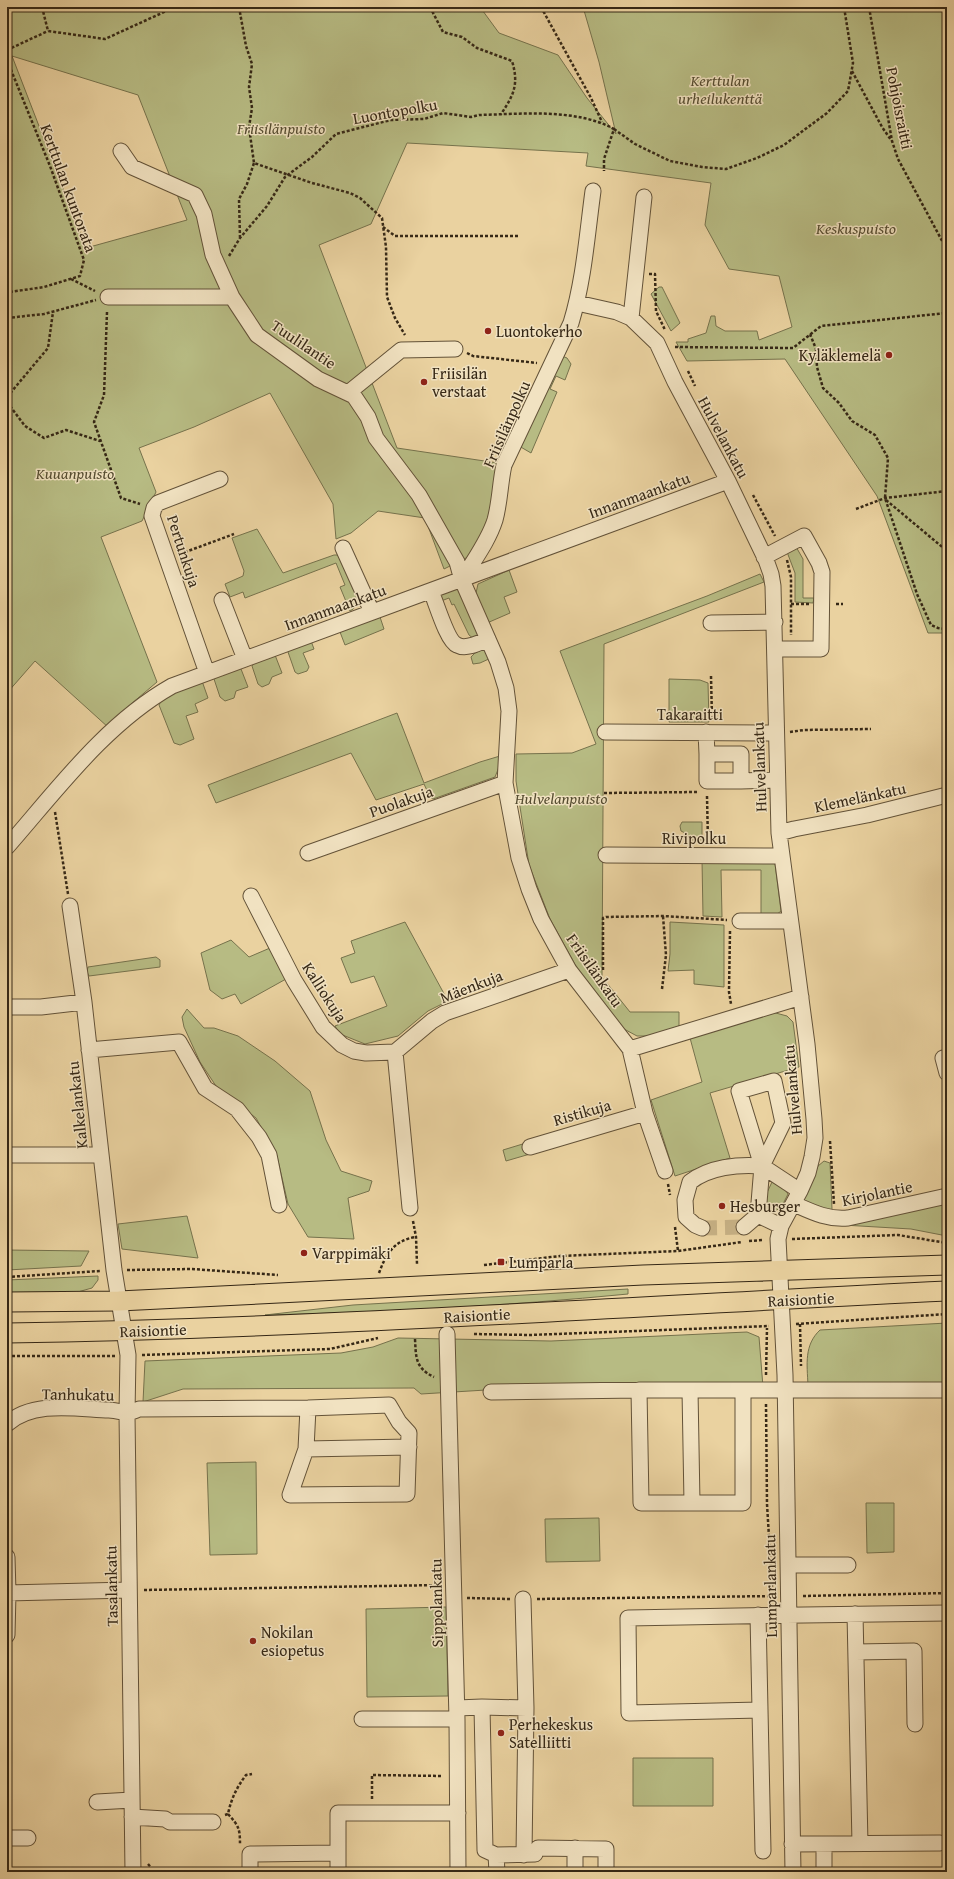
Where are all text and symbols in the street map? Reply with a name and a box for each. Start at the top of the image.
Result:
street label: Pohjoisraitti [880,65,920,152]
park label: Kerttulan urheilukenttä [678,68,763,110]
street label: Luontopolku [351,92,440,130]
park label: Friisilänpuisto [236,116,325,140]
street label: Kerttulan kuntorata [35,121,103,256]
park label: Keskuspuisto [815,216,896,240]
street label: Tuulilantie [267,313,341,375]
place label: Luontokerho [496,319,582,343]
marker: Luontokerho [483,326,493,336]
place label: Kyläklemelä [799,343,881,367]
marker: Kyläklemelä [884,350,894,360]
place label: Friisilän verstaat [432,361,487,403]
street label: Friisilänpolku [476,376,536,472]
marker: Friisilän verstaat [419,377,429,387]
street label: Hulvelankatu [692,392,756,483]
park label: Kuuanpuisto [35,461,114,485]
street label: Innanmaankatu [585,465,694,525]
street label: Pertunkuja [161,512,207,591]
street label: Innanmaankatu [281,577,390,637]
street label: Takaraitti [657,702,723,726]
street label: Hulvelankatu [745,721,773,812]
street label: Klemelänkatu [812,776,908,818]
street label: Puolakuja [366,779,437,823]
park label: Hulvelanpuisto [514,786,607,810]
street label: Rivipolku [662,826,726,850]
street label: Friisilänkatu [561,928,629,1012]
street label: Kalliokuja [297,957,354,1027]
street label: Mäenkuja [436,963,506,1009]
street label: Hulvelankatu [776,1044,808,1136]
street label: Kalkelankatu [60,1060,94,1150]
street label: Ristikuja [550,1092,614,1132]
street label: Kirjolantie [839,1174,915,1212]
place label: Hesburger [730,1194,800,1218]
marker: Hesburger [717,1201,727,1211]
place label: Varppimäki [312,1241,391,1265]
marker: Varppimäki [299,1248,309,1258]
place label: Lumparla [509,1250,574,1274]
marker: Lumparla [496,1257,506,1267]
street label: Raisiontie [767,1285,835,1313]
street label: Raisiontie [443,1301,511,1329]
street label: Raisiontie [119,1317,187,1343]
street label: Tanhukatu [42,1381,115,1407]
street label: Lumparlankatu [757,1534,783,1638]
street label: Tasalankatu [98,1545,124,1627]
street label: Sippolankatu [423,1558,449,1648]
place label: Nokilan esiopetus [261,1620,324,1662]
marker: Nokilan esiopetus [248,1636,258,1646]
place label: Perhekeskus Satelliitti [509,1712,593,1754]
marker: Perhekeskus Satelliitti [496,1728,506,1738]

